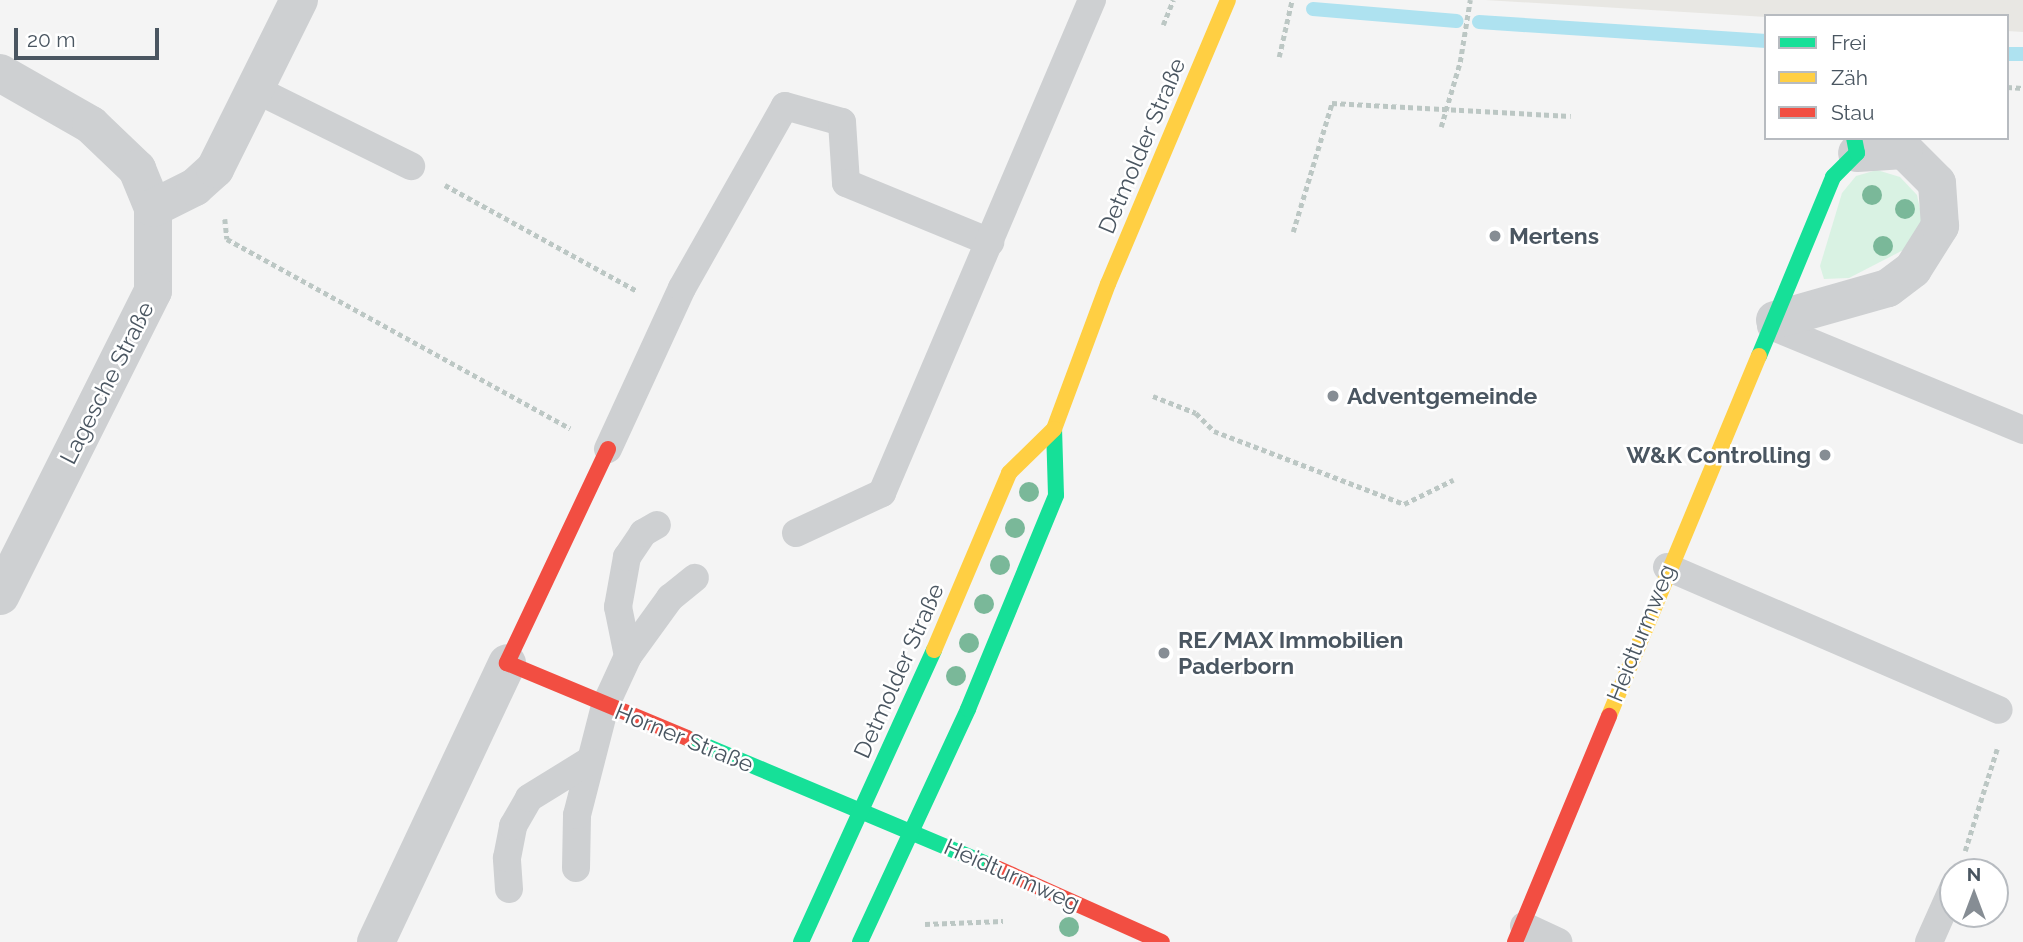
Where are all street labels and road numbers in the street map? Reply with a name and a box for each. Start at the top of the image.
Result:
street label: Detmolder Straße [1092,54,1192,238]
street label: Lagesche Straße [54,297,160,469]
street label: Heidturmweg [1601,560,1681,706]
street label: Detmolder Straße [848,579,950,763]
street label: Horner Straße [610,698,758,778]
street label: Heidturmweg [940,833,1084,917]

